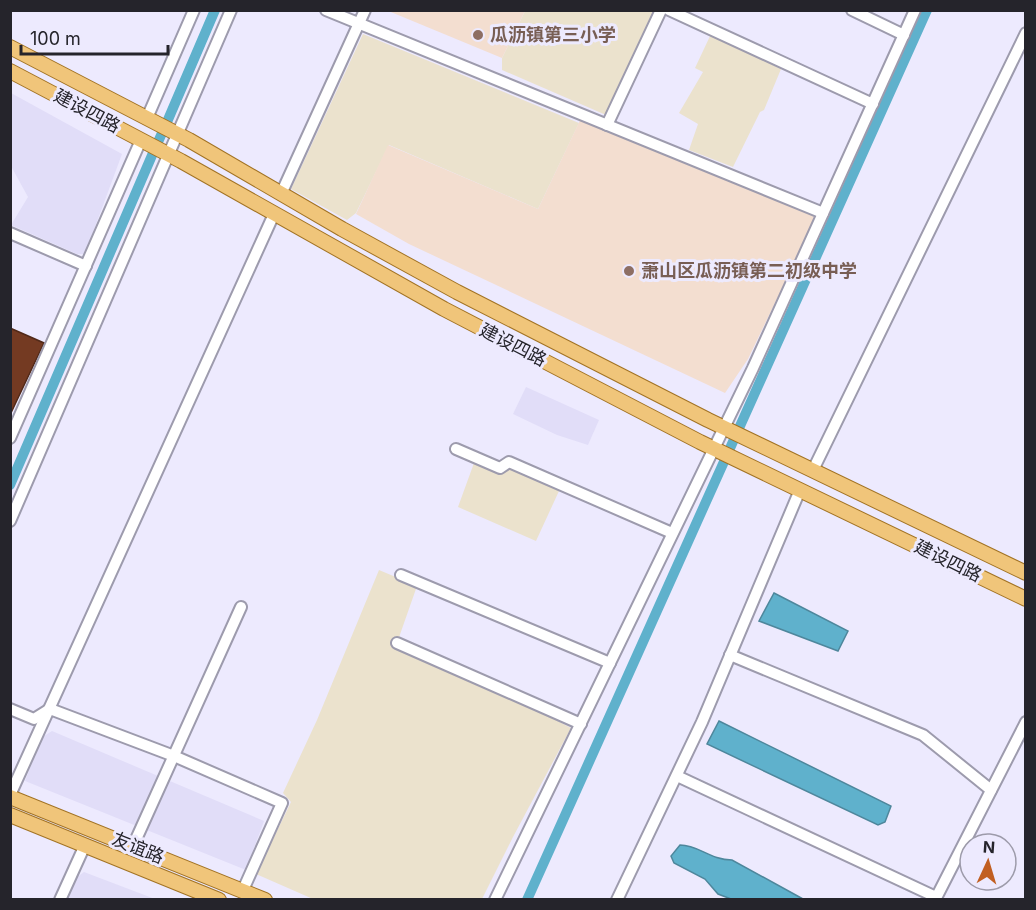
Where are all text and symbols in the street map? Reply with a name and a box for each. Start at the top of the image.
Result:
scale bar [21,18,168,56]
place label: 瓜沥镇第三小学 [490,24,616,45]
text: 100 m [30,28,81,49]
marker: 瓜沥镇第三小学 [471,28,485,42]
street label: 建设四路 [51,84,124,137]
place label: 萧山区瓜沥镇第二初级中学 [641,260,857,281]
marker: 萧山区瓜沥镇第二初级中学 [622,264,636,278]
street label: 建设四路 [476,319,550,370]
street label: 建设四路 [911,535,985,586]
street label: 友谊路 [109,828,167,867]
north arrow [958,832,1018,892]
text: N [982,837,996,857]

